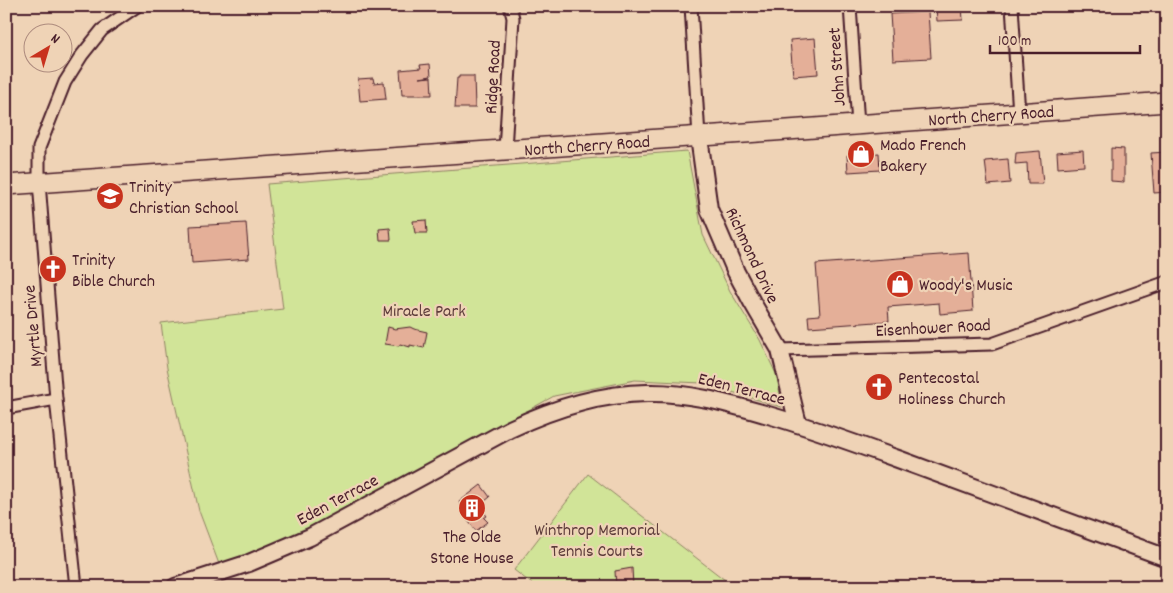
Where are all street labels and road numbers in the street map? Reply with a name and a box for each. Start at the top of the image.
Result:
street label: John Street [823,26,854,107]
street label: Ridge Road [480,39,509,115]
street label: North Cherry Road [927,101,1055,134]
street label: North Cherry Road [523,131,651,164]
street label: Richmond Drive [718,204,784,308]
street label: Myrtle Drive [18,284,51,368]
street label: Eisenhower Road [875,314,991,345]
street label: Eden Terrace [695,368,788,413]
street label: Eden Terrace [293,469,383,533]

